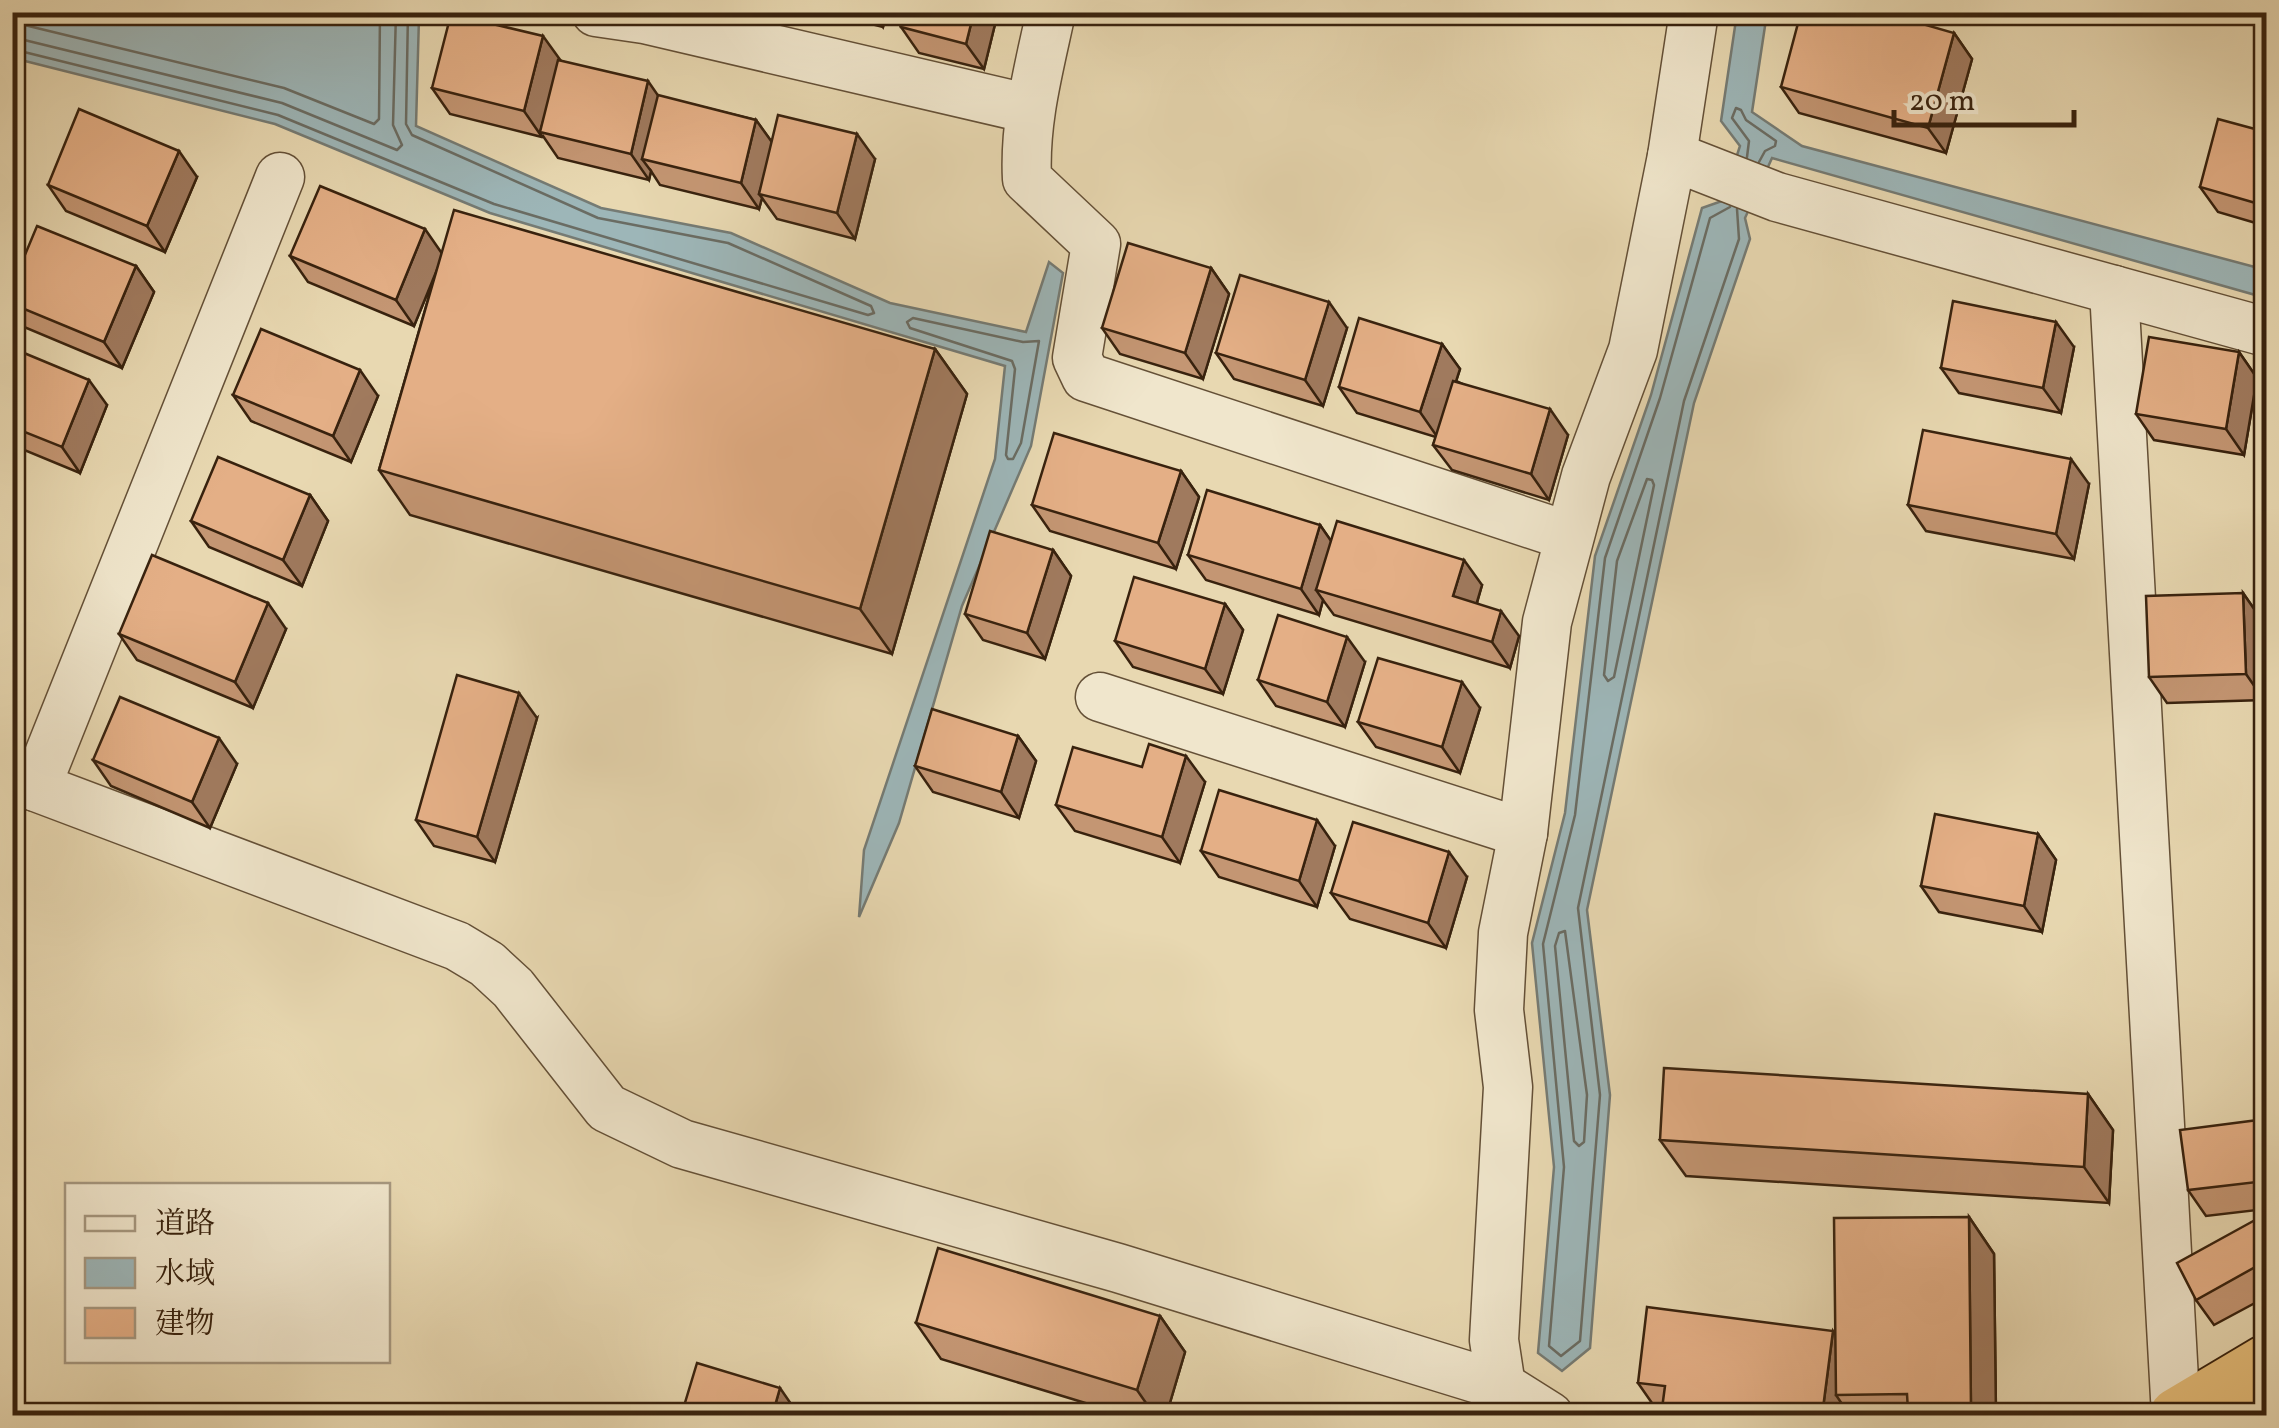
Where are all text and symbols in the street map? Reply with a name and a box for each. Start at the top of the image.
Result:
scale bar [1894,65,2074,127]
text: 20 m [1909,81,1975,123]
legend [65,1183,390,1363]
text: 道路 [155,1204,215,1246]
text: 水域 [155,1254,215,1296]
text: 建物 [155,1304,215,1346]

